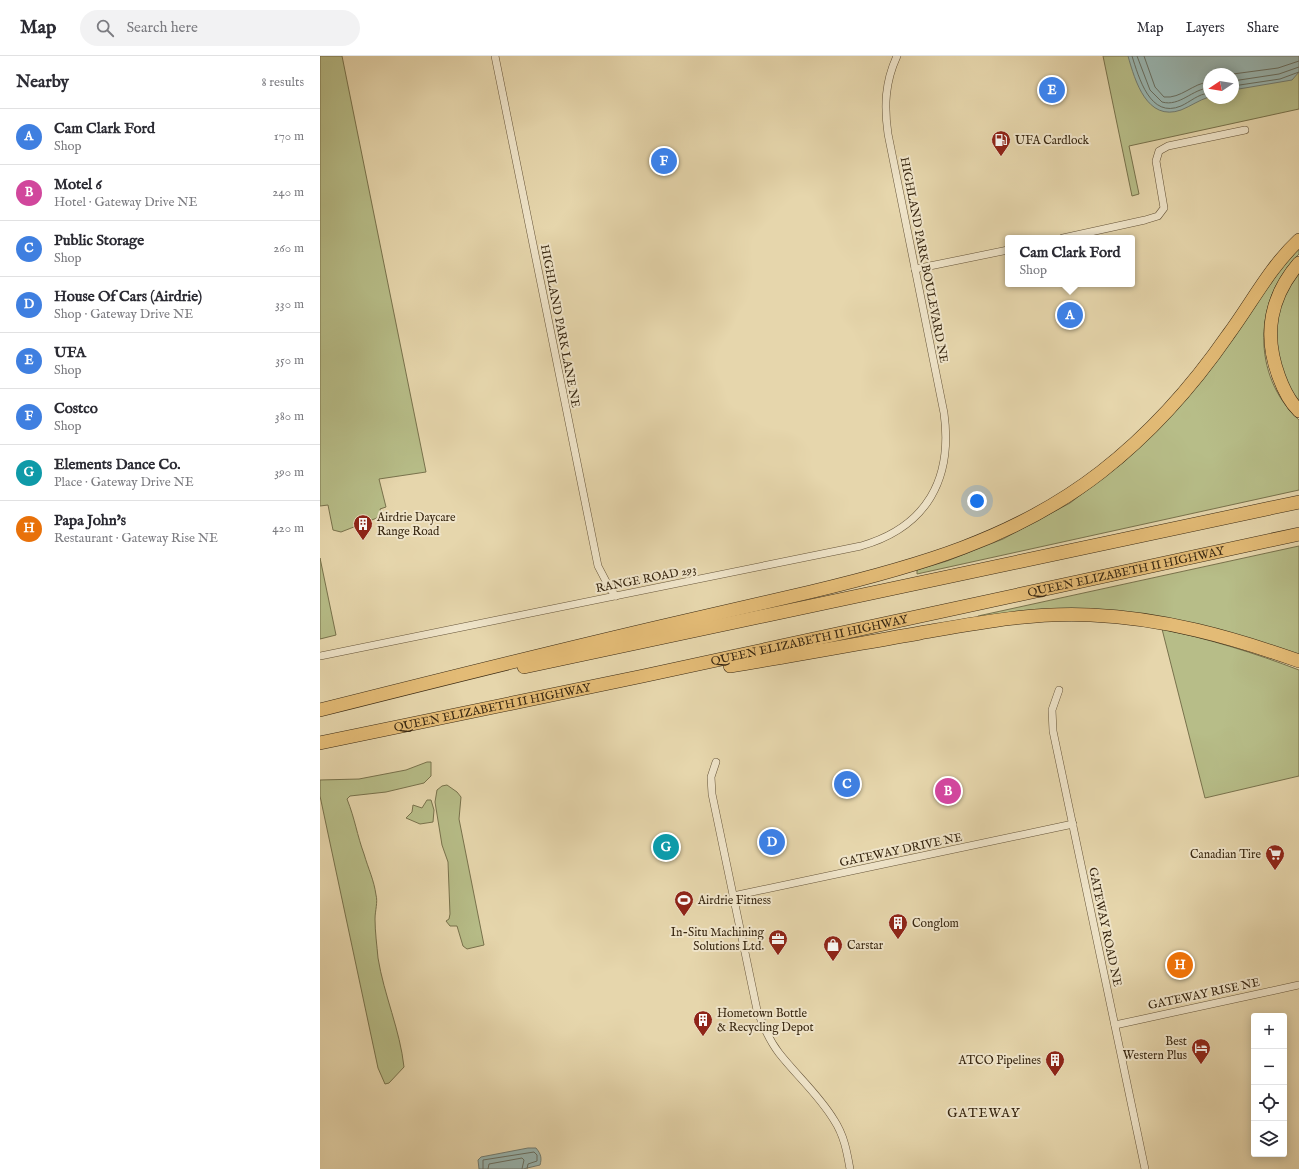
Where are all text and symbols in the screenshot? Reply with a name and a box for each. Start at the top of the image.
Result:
search box [80,10,360,46]
text: Map [20,16,56,40]
icon: search [94,17,116,39]
text: Search here [126,18,198,37]
text: Map [1137,19,1164,37]
text: Layers [1186,19,1225,37]
text: Share [1247,19,1279,37]
north arrow [1203,68,1239,104]
text: Nearby [16,72,69,93]
text: 8 results [261,74,304,91]
pin: E [1039,75,1065,105]
text: Cam Clark Ford [54,119,155,138]
text: A [25,128,33,145]
text: 170 m [274,128,304,145]
fuel station icon: UFA Cardlock [990,129,1012,157]
place label: UFA Cardlock [1015,133,1090,148]
text: Shop [54,138,82,155]
pin: F [651,146,677,176]
street label: HIGHLAND PARK BOULEVARD NE [897,156,951,364]
text: Motel 6 [54,175,102,194]
text: B [25,184,33,201]
text: 240 m [272,184,304,201]
text: Hotel · Gateway Drive NE [54,194,198,211]
text: Public Storage [54,231,144,250]
popup [1005,235,1135,287]
text: C [24,240,34,257]
text: 260 m [273,240,304,257]
street label: HIGHLAND PARK LANE NE [537,243,583,409]
text: Cam Clark Ford [1019,243,1121,262]
text: Shop [54,250,82,267]
text: Shop [1019,262,1047,279]
text: House Of Cars (Airdrie) [54,287,202,306]
text: D [24,296,34,313]
text: 330 m [275,296,304,313]
pin: A [1057,300,1083,330]
text: Shop · Gateway Drive NE [54,306,193,323]
text: UFA [54,343,86,362]
text: E [24,352,34,369]
text: 350 m [275,352,304,369]
text: Shop [54,362,82,379]
text: Costco [54,399,98,418]
text: F [25,408,33,425]
text: 380 m [275,408,304,425]
text: Shop [54,418,82,435]
text: Elements Dance Co. [54,455,181,474]
text: G [24,464,34,481]
text: 390 m [274,464,304,481]
text: Place · Gateway Drive NE [54,474,194,491]
your location [967,491,987,511]
place label: Airdrie Daycare Range Road [376,510,456,539]
text: Papa John's [54,511,126,530]
building icon: Airdrie Daycare Range Road [352,513,374,541]
text: H [23,520,35,537]
text: 420 m [272,520,304,537]
text: Restaurant · Gateway Rise NE [54,530,218,547]
street label: QUEEN ELIZABETH II HIGHWAY [1026,543,1227,600]
street label: RANGE ROAD 293 [594,562,698,596]
street label: QUEEN ELIZABETH II HIGHWAY [709,611,910,669]
street label: QUEEN ELIZABETH II HIGHWAY [392,679,593,735]
pin: C [834,769,860,799]
pin: B [935,776,961,806]
pin: D [759,827,785,857]
street label: GATEWAY DRIVE NE [838,830,964,870]
pin: G [653,832,679,862]
supermarket icon: Canadian Tire [1264,843,1286,871]
place label: Canadian Tire [1190,847,1261,862]
street label: GATEWAY ROAD NE [1085,866,1125,988]
sports icon: Airdrie Fitness [673,889,695,917]
place label: Airdrie Fitness [697,893,771,908]
building icon: Conglom [887,912,909,940]
place label: Conglom [912,916,959,931]
place label: In-Situ Machining Solutions Ltd. [671,925,764,954]
office icon: In-Situ Machining Solutions Ltd. [767,928,789,956]
shop icon: Carstar [822,934,844,962]
place label: Carstar [847,938,884,953]
pin: H [1167,950,1193,980]
street label: GATEWAY RISE NE [1147,975,1261,1013]
place label: Hometown Bottle & Recycling Depot [717,1006,814,1036]
building icon: Hometown Bottle & Recycling Depot [692,1009,714,1037]
map controls [1251,1013,1287,1157]
button: + [1251,1013,1287,1049]
place label: Best Western Plus [1123,1034,1187,1063]
hotel icon: Best Western Plus [1190,1037,1212,1065]
building icon: ATCO Pipelines [1044,1049,1066,1077]
button: − [1251,1049,1287,1085]
place label: ATCO Pipelines [958,1053,1041,1069]
button: locate [1251,1085,1287,1121]
district label: GATEWAY [947,1105,1021,1122]
button: layers [1251,1121,1287,1157]

